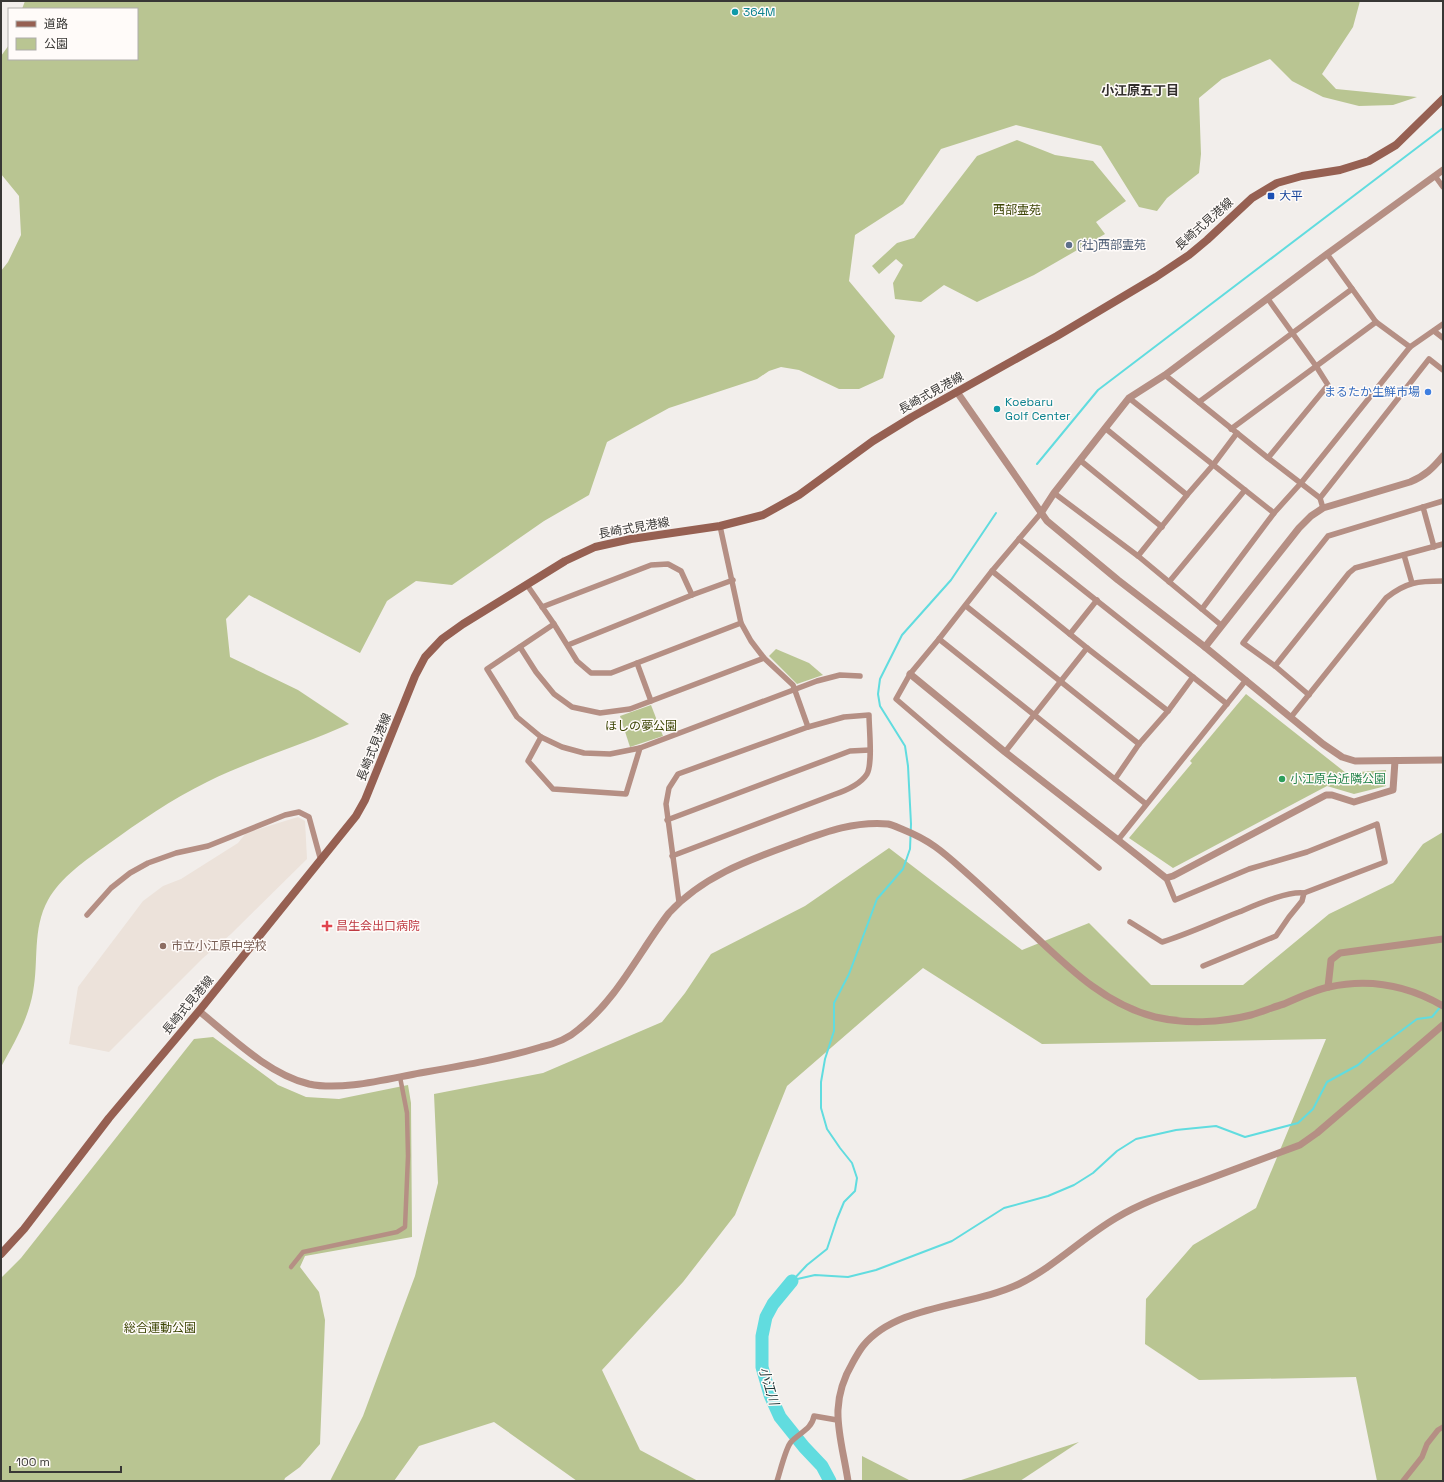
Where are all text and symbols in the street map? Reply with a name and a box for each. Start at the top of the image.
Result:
place label: 364M [743,4,775,20]
marker: 364M [730,7,740,17]
legend [8,8,138,60]
text: 道路 [44,16,68,32]
text: 公園 [44,36,68,52]
district label: 小江原五丁目 [1101,82,1179,99]
place label: 大平 [1279,188,1303,204]
marker: 大平 [1266,191,1276,201]
street label: 長崎式見港線 [1172,194,1236,254]
park label: 西部霊苑 [993,202,1041,218]
place label: (社)西部霊苑 [1077,237,1146,253]
marker: (社)西部霊苑 [1064,240,1074,250]
street label: 長崎式見港線 [896,369,966,417]
place label: まるたか生鮮市場 [1324,384,1420,400]
marker: まるたか生鮮市場 [1423,387,1433,397]
place label: Koebaru Golf Center [1005,394,1071,424]
marker: Koebaru Golf Center [992,404,1002,414]
street label: 長崎式見港線 [597,514,671,542]
street label: 長崎式見港線 [353,711,395,783]
park label: ほしの夢公園 [605,718,677,734]
place label: 小江原台近隣公園 [1290,771,1386,787]
marker: 小江原台近隣公園 [1277,774,1287,784]
place label: 昌生会出口病院 [336,918,420,934]
marker: 昌生会出口病院 [321,920,333,932]
place label: 市立小江原中学校 [171,938,267,954]
marker: 市立小江原中学校 [158,941,168,951]
street label: 長崎式見港線 [159,972,217,1038]
park label: 総合運動公園 [124,1320,196,1336]
water label: 小江川 [755,1365,783,1409]
scale bar [10,1448,121,1474]
text: 100 m [16,1454,50,1470]

